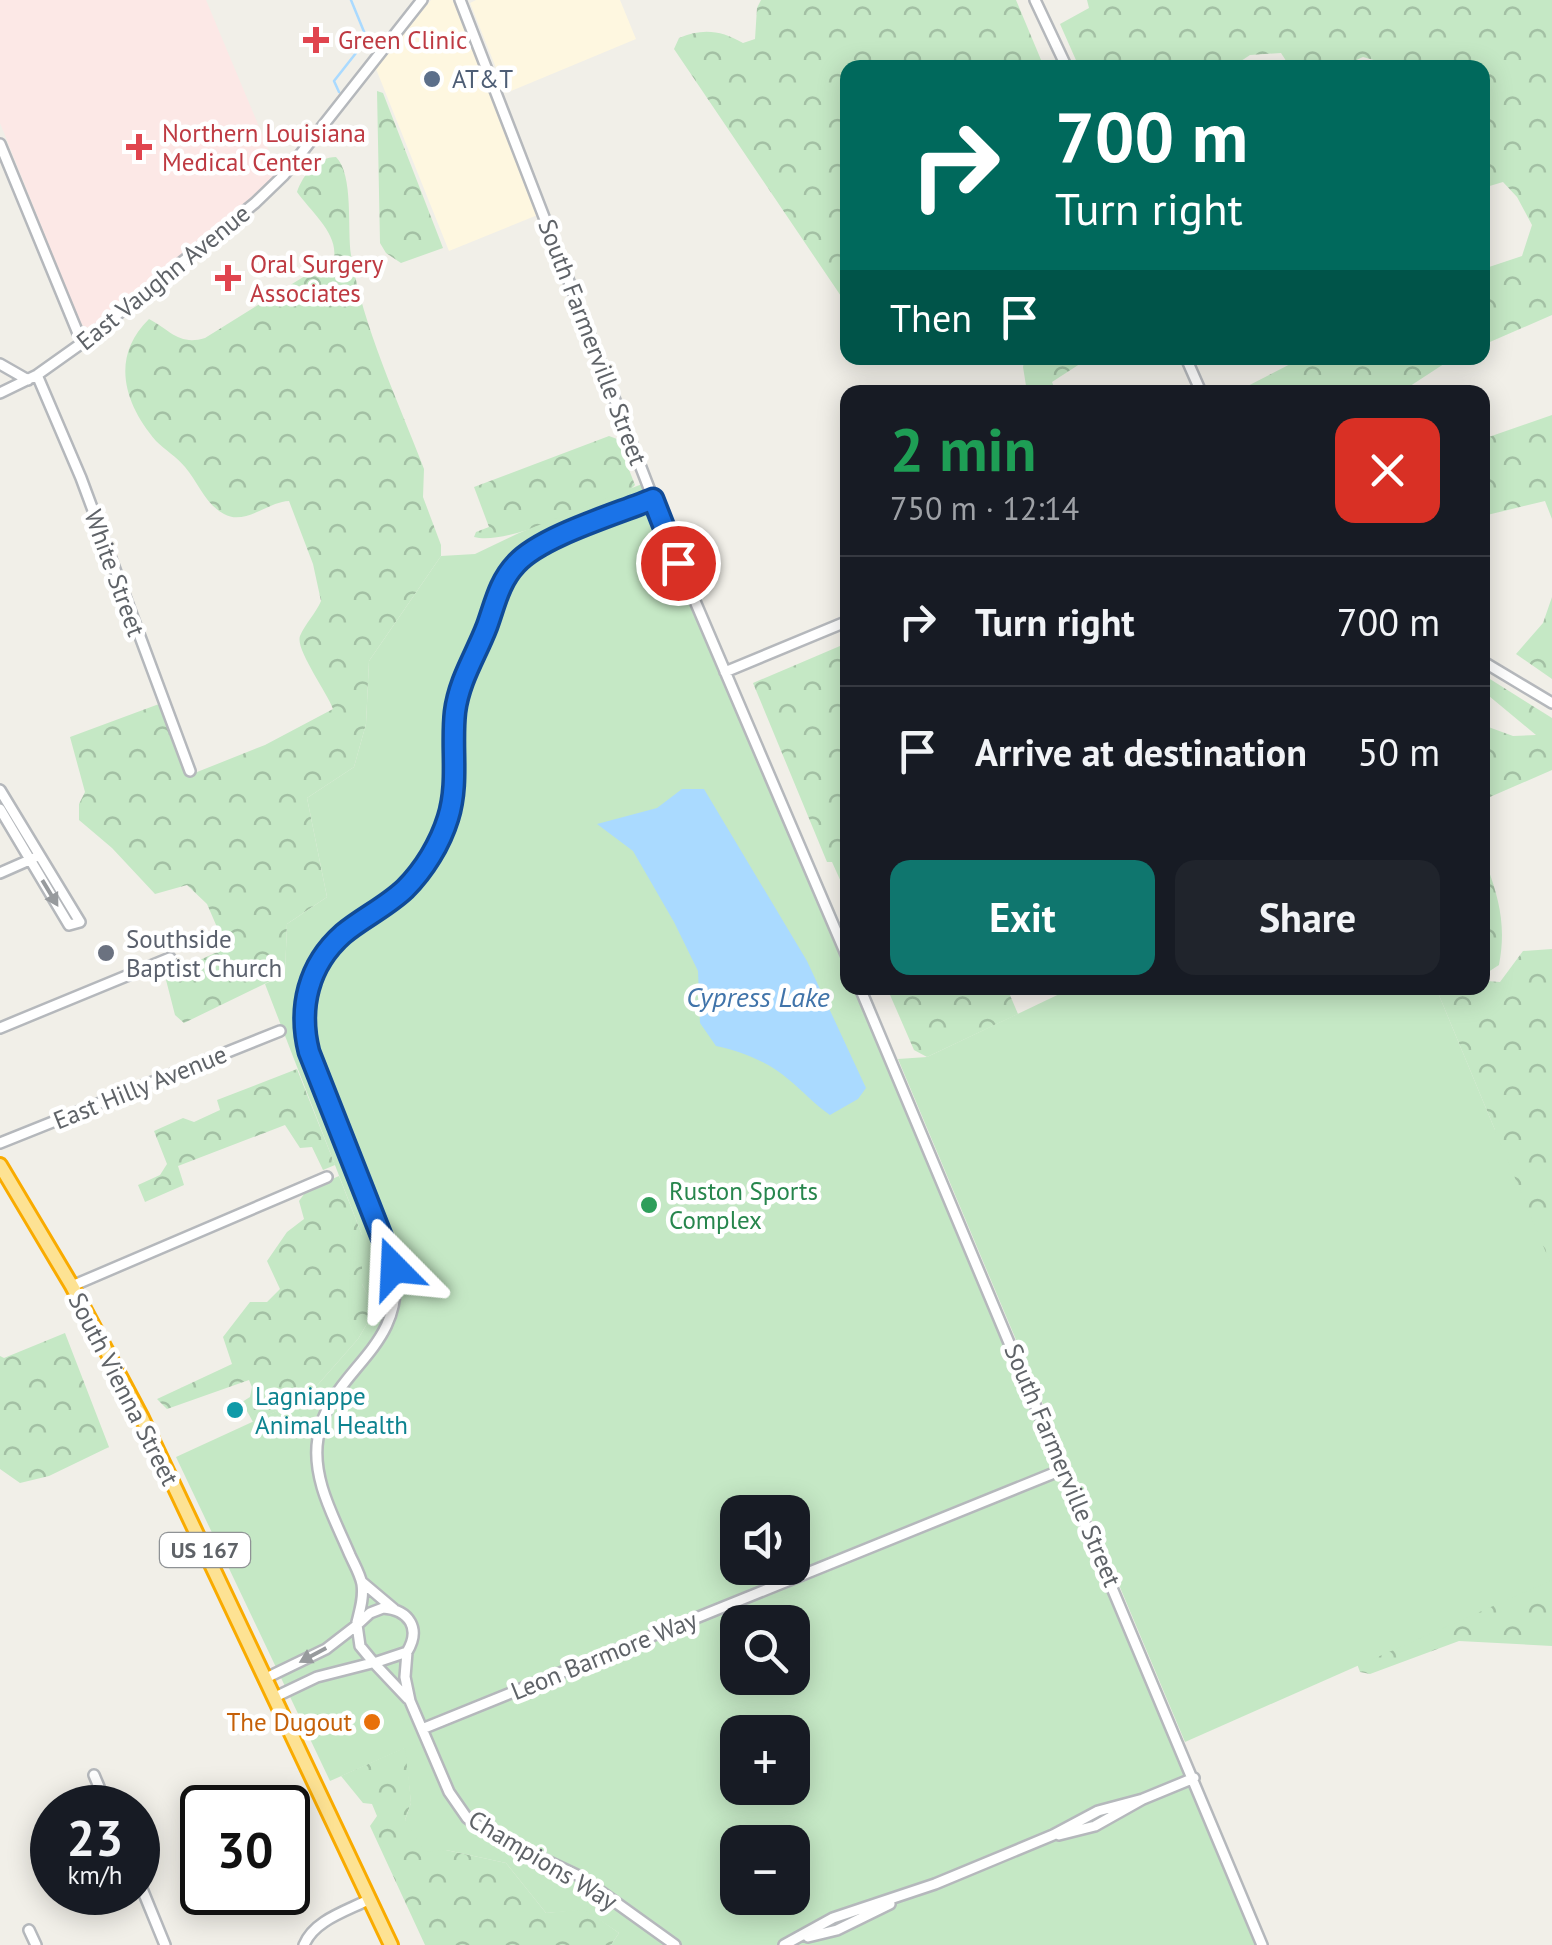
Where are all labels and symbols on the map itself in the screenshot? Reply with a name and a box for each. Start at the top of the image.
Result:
place label: Green Clinic [338,24,467,56]
marker: Green Clinic [303,27,329,53]
place label: AT&T [452,63,513,95]
marker: AT&T [421,68,443,90]
place label: Northern Louisiana Medical Center [162,117,366,178]
marker: Northern Louisiana Medical Center [126,134,152,160]
street label: East Vaughn Avenue [70,197,256,357]
street label: South Farmerville Street [531,214,655,470]
place label: Oral Surgery Associates [250,248,384,309]
marker: Oral Surgery Associates [215,265,241,291]
street label: White Street [77,505,153,641]
pin [636,521,721,606]
one-way arrow [41,879,58,907]
place label: Southside Baptist Church [126,923,282,984]
marker: Southside Baptist Church [95,942,117,964]
water label: Cypress Lake [686,978,830,1015]
street label: East Hilly Avenue [49,1038,231,1136]
place label: Ruston Sports Complex [669,1175,818,1236]
marker: Ruston Sports Complex [638,1194,660,1216]
position arrow [342,1216,446,1320]
street label: South Vienna Street [62,1287,187,1491]
street label: South Farmerville Street [997,1339,1129,1592]
place label: Lagniappe Animal Health [255,1380,408,1441]
marker: Lagniappe Animal Health [224,1399,246,1421]
road number: US 167 [160,1533,250,1567]
street label: Leon Barmore Way [506,1603,702,1707]
one-way arrow [299,1646,328,1663]
place label: The Dugout [226,1706,353,1738]
marker: The Dugout [361,1711,383,1733]
speed limit sign: 30 [180,1785,310,1915]
street label: Champions Way [463,1803,624,1917]

